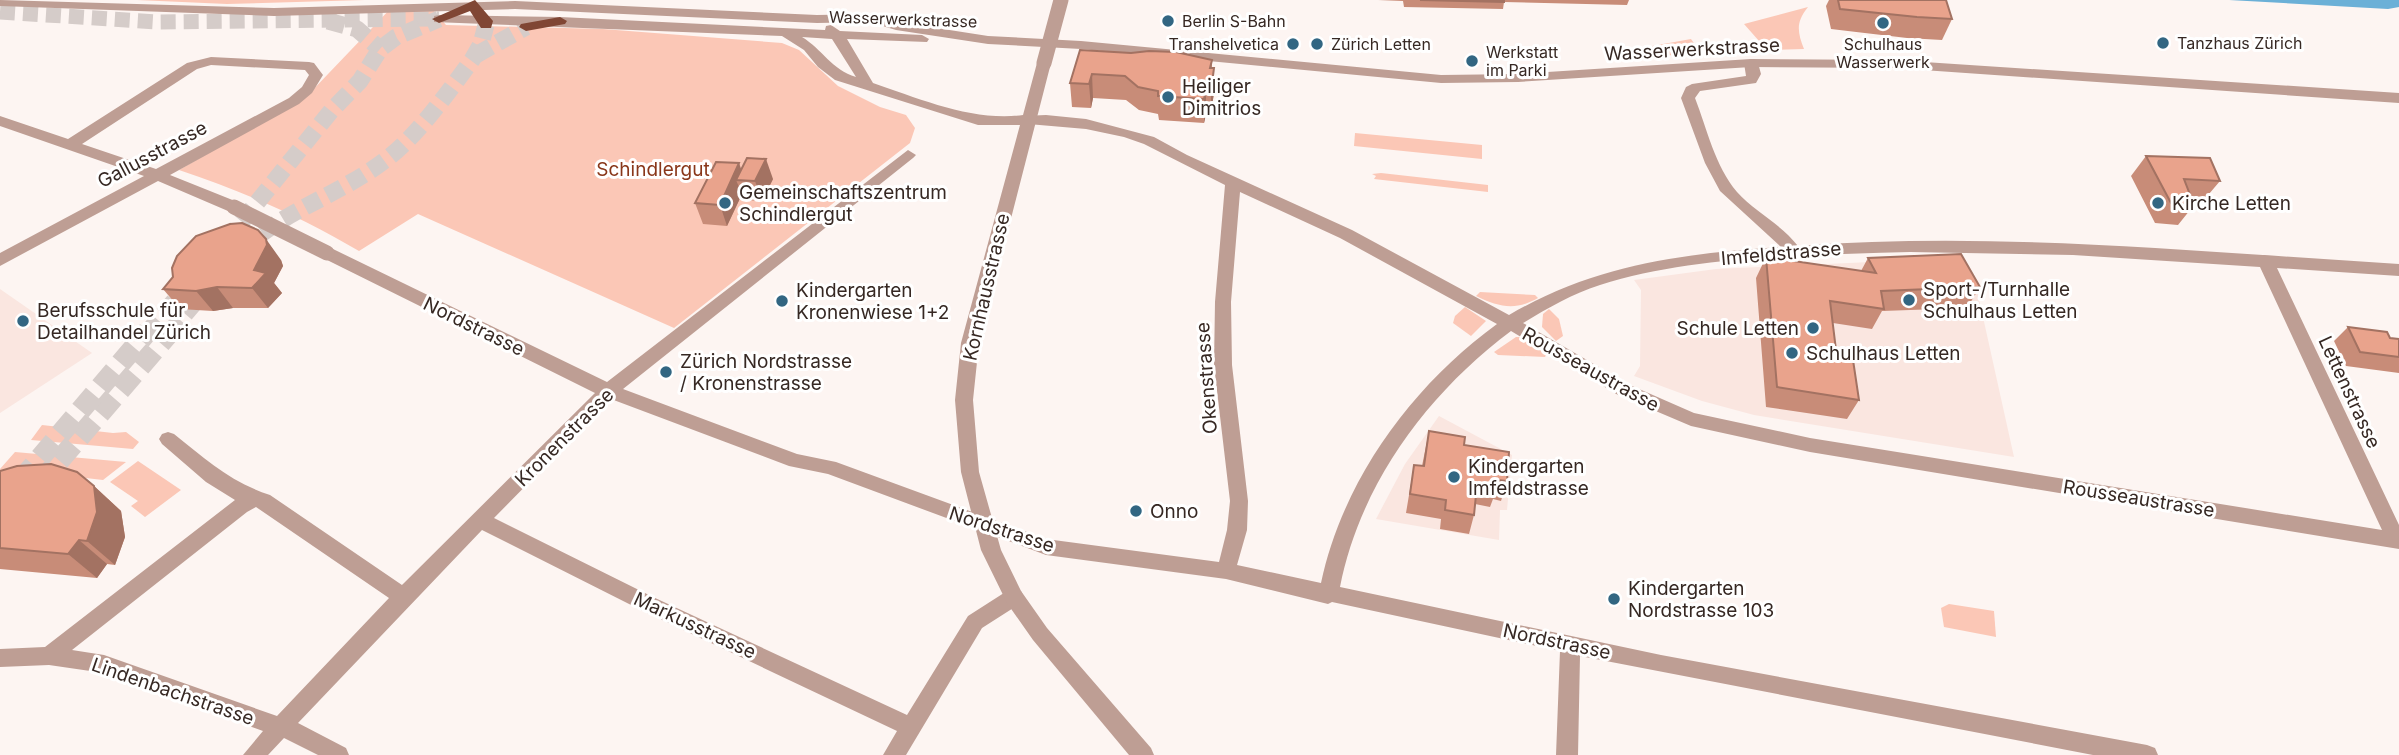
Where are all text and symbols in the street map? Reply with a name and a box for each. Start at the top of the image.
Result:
street label: Wasserwerkstrasse [828,6,978,32]
place label: Berlin S-Bahn [1182,11,1286,31]
marker: Berlin S-Bahn [1160,13,1176,29]
marker: Schulhaus Wasserwerk [1875,15,1891,31]
street label: Wasserwerkstrasse [1603,33,1781,66]
place label: Tanzhaus Zürich [2177,33,2303,53]
place label: Transhelvetica [1169,34,1279,54]
place label: Zürich Letten [1331,34,1431,54]
place label: Schulhaus Wasserwerk [1836,34,1930,72]
marker: Tanzhaus Zürich [2155,35,2171,51]
marker: Transhelvetica [1285,36,1301,52]
marker: Zürich Letten [1309,36,1325,52]
place label: Werkstatt im Parki [1486,42,1558,80]
marker: Werkstatt im Parki [1464,53,1480,69]
place label: Heiliger Dimitrios [1182,75,1261,120]
marker: Heiliger Dimitrios [1160,89,1176,105]
street label: Gallusstrasse [94,116,211,193]
park label: Schindlergut [596,158,710,181]
place label: Gemeinschaftszentrum Schindlergut [739,181,947,226]
place label: Kirche Letten [2172,192,2291,215]
marker: Gemeinschaftszentrum Schindlergut [717,195,733,211]
marker: Kirche Letten [2150,195,2166,211]
street label: Kornhausstrasse [958,211,1015,363]
street label: Imfeldstrasse [1720,237,1842,270]
place label: Sport-/Turnhalle Schulhaus Letten [1923,278,2078,323]
place label: Kindergarten Kronenwiese 1+2 [796,279,949,324]
street label: Nordstrasse [420,292,528,361]
marker: Sport-/Turnhalle Schulhaus Letten [1901,292,1917,308]
marker: Kindergarten Kronenwiese 1+2 [774,293,790,309]
place label: Berufsschule für Detailhandel Zürich [37,299,211,344]
marker: Berufsschule für Detailhandel Zürich [15,313,31,329]
place label: Schule Letten [1677,317,1799,340]
marker: Schule Letten [1805,320,1821,336]
street label: Okenstrasse [1191,321,1222,435]
street label: Rousseaustrasse [1518,322,1663,417]
street label: Lettenstrasse [2314,332,2386,452]
place label: Schulhaus Letten [1806,342,1961,365]
marker: Schulhaus Letten [1784,345,1800,361]
place label: Zürich Nordstrasse / Kronenstrasse [680,350,852,395]
marker: Zürich Nordstrasse / Kronenstrasse [658,364,674,380]
street label: Kronenstrasse [510,383,618,491]
place label: Kindergarten Imfeldstrasse [1468,455,1589,500]
marker: Kindergarten Imfeldstrasse [1446,469,1462,485]
street label: Rousseaustrasse [2062,475,2216,522]
place label: Onno [1150,500,1198,523]
street label: Nordstrasse [946,502,1057,557]
marker: Onno [1128,503,1144,519]
place label: Kindergarten Nordstrasse 103 [1628,577,1774,622]
street label: Markusstrasse [630,587,760,664]
marker: Kindergarten Nordstrasse 103 [1606,591,1622,607]
street label: Nordstrasse [1501,619,1613,664]
street label: Lindenbachstrasse [89,653,257,730]

